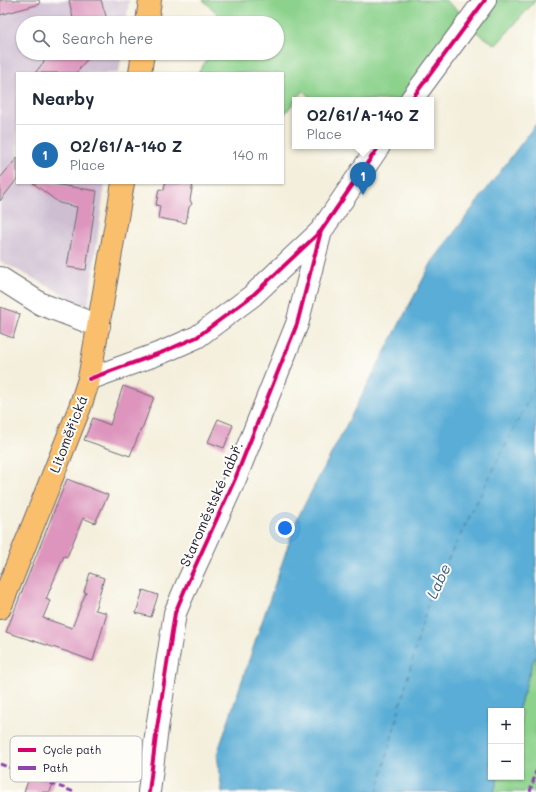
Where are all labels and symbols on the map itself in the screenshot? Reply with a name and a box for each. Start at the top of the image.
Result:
pin: 1 [350,162,376,195]
street label: Litoměřická [45,392,91,476]
street label: Staroměstské nábř. [175,438,247,570]
your location [275,518,295,538]
water label: Labe [421,560,455,602]
legend [10,736,142,782]
text: Cycle path [43,742,101,757]
text: Path [43,760,68,775]

